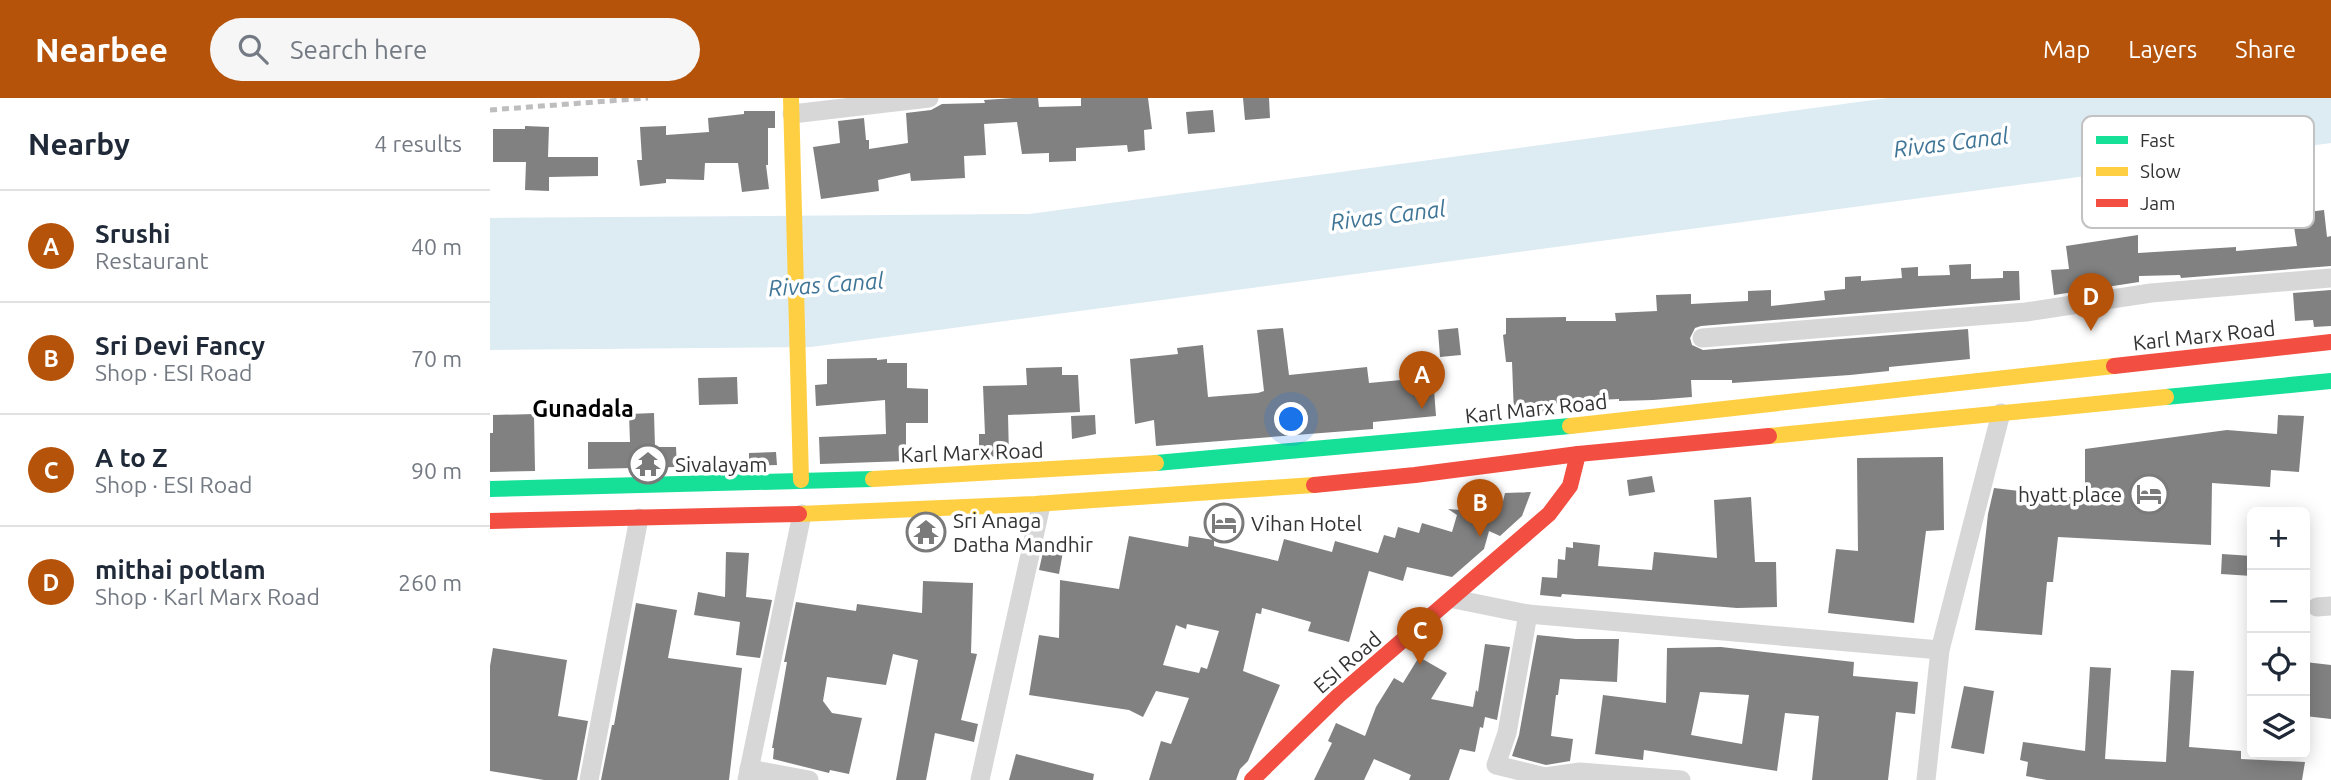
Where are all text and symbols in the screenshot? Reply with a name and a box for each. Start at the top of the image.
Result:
search box [210,18,700,81]
icon: search [234,30,272,68]
text: Nearbee [35,31,168,68]
text: Search here [290,35,427,64]
text: Map [2043,36,2090,63]
text: Layers [2128,36,2197,63]
text: Share [2235,36,2296,63]
legend [2082,116,2314,228]
water label: Rivas Canal [1892,122,2011,161]
text: Nearby [28,127,130,161]
text: Fast [2140,129,2175,151]
text: 4 results [374,131,462,156]
text: Slow [2140,160,2181,182]
text: Jam [2140,192,2176,214]
water label: Rivas Canal [1329,195,1448,234]
text: Srushi [95,219,170,248]
text: A [43,234,59,259]
text: 40 m [411,234,462,259]
text: Restaurant [95,248,209,273]
water label: Rivas Canal [767,267,885,301]
pin: D [2068,273,2114,331]
street label: Karl Marx Road [2132,316,2276,354]
text: Sri Devi Fancy [95,331,265,360]
text: B [43,346,59,371]
text: 70 m [411,346,462,371]
pin: A [1399,351,1445,409]
text: Shop · ESI Road [95,360,252,385]
street label: Karl Marx Road [1464,389,1608,427]
district label: Gunadala [532,396,634,421]
your location [1274,402,1308,436]
street label: Karl Marx Road [900,438,1044,466]
text: A to Z [95,443,168,472]
temple icon: Sivalayam [627,443,669,485]
place label: Sivalayam [675,452,767,476]
text: C [44,458,58,483]
text: 90 m [411,458,462,483]
text: Shop · ESI Road [95,472,252,497]
hotel icon: hyatt place [2128,473,2170,515]
pin: B [1457,479,1503,537]
place label: hyatt place [2018,482,2122,506]
hotel icon: Vihan Hotel [1203,502,1245,544]
map controls [2247,507,2310,759]
button: + [2247,507,2310,570]
place label: Sri Anaga Datha Mandhir [953,508,1093,556]
temple icon: Sri Anaga Datha Mandhir [905,511,947,553]
place label: Vihan Hotel [1251,511,1362,535]
text: mithai potlam [95,555,266,584]
text: D [43,570,59,595]
text: 260 m [398,570,462,595]
button: − [2247,570,2310,633]
text: Shop · Karl Marx Road [95,584,320,609]
pin: C [1397,607,1443,665]
street label: ESI Road [1308,626,1386,698]
button: locate [2247,633,2310,696]
button: layers [2247,696,2310,759]

